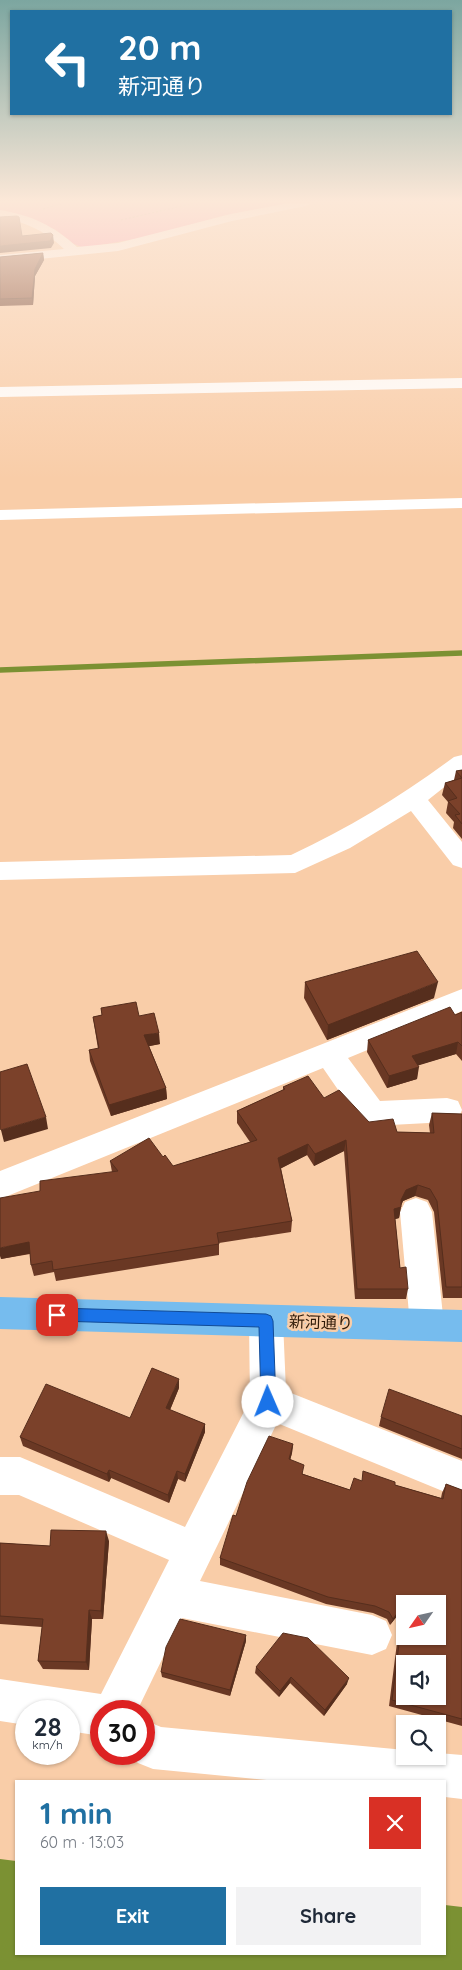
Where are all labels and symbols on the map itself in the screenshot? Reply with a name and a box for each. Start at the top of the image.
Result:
pin [36,1294,78,1336]
street label: 新河通り [289,1311,353,1333]
position arrow [241,1375,293,1427]
north arrow [396,1595,446,1645]
speed limit sign: 30 [90,1700,155,1765]

